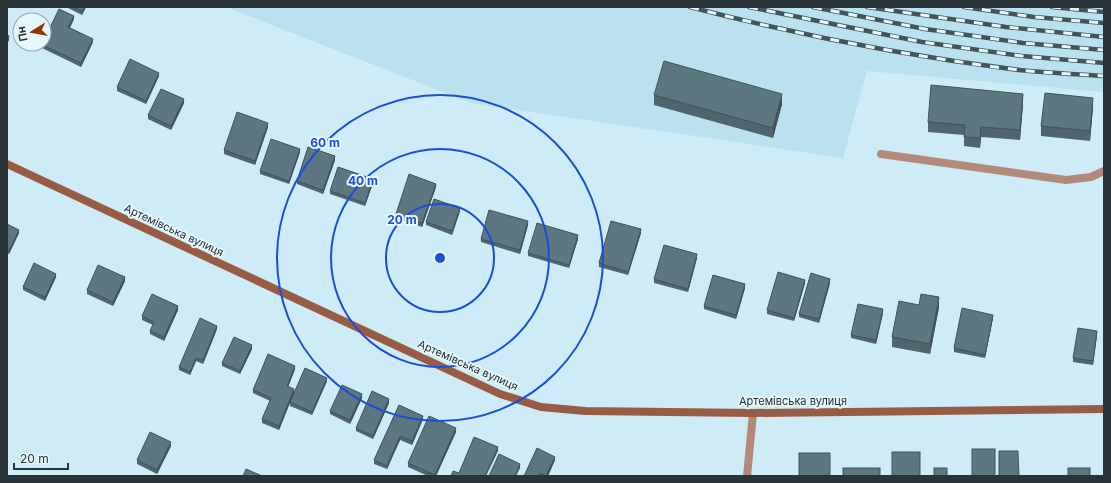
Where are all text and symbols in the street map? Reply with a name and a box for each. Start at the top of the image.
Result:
north arrow [12,12,52,52]
text: Пн [14,25,30,43]
text: 60 m [310,135,340,150]
text: 40 m [348,173,378,188]
street label: Артемівська вулиця [122,201,226,259]
text: 20 m [387,212,417,227]
centre of rings [433,251,447,265]
street label: Артемівська вулиця [416,337,520,393]
street label: Артемівська вулиця [739,394,847,408]
scale bar [14,445,68,471]
text: 20 m [20,451,49,466]

